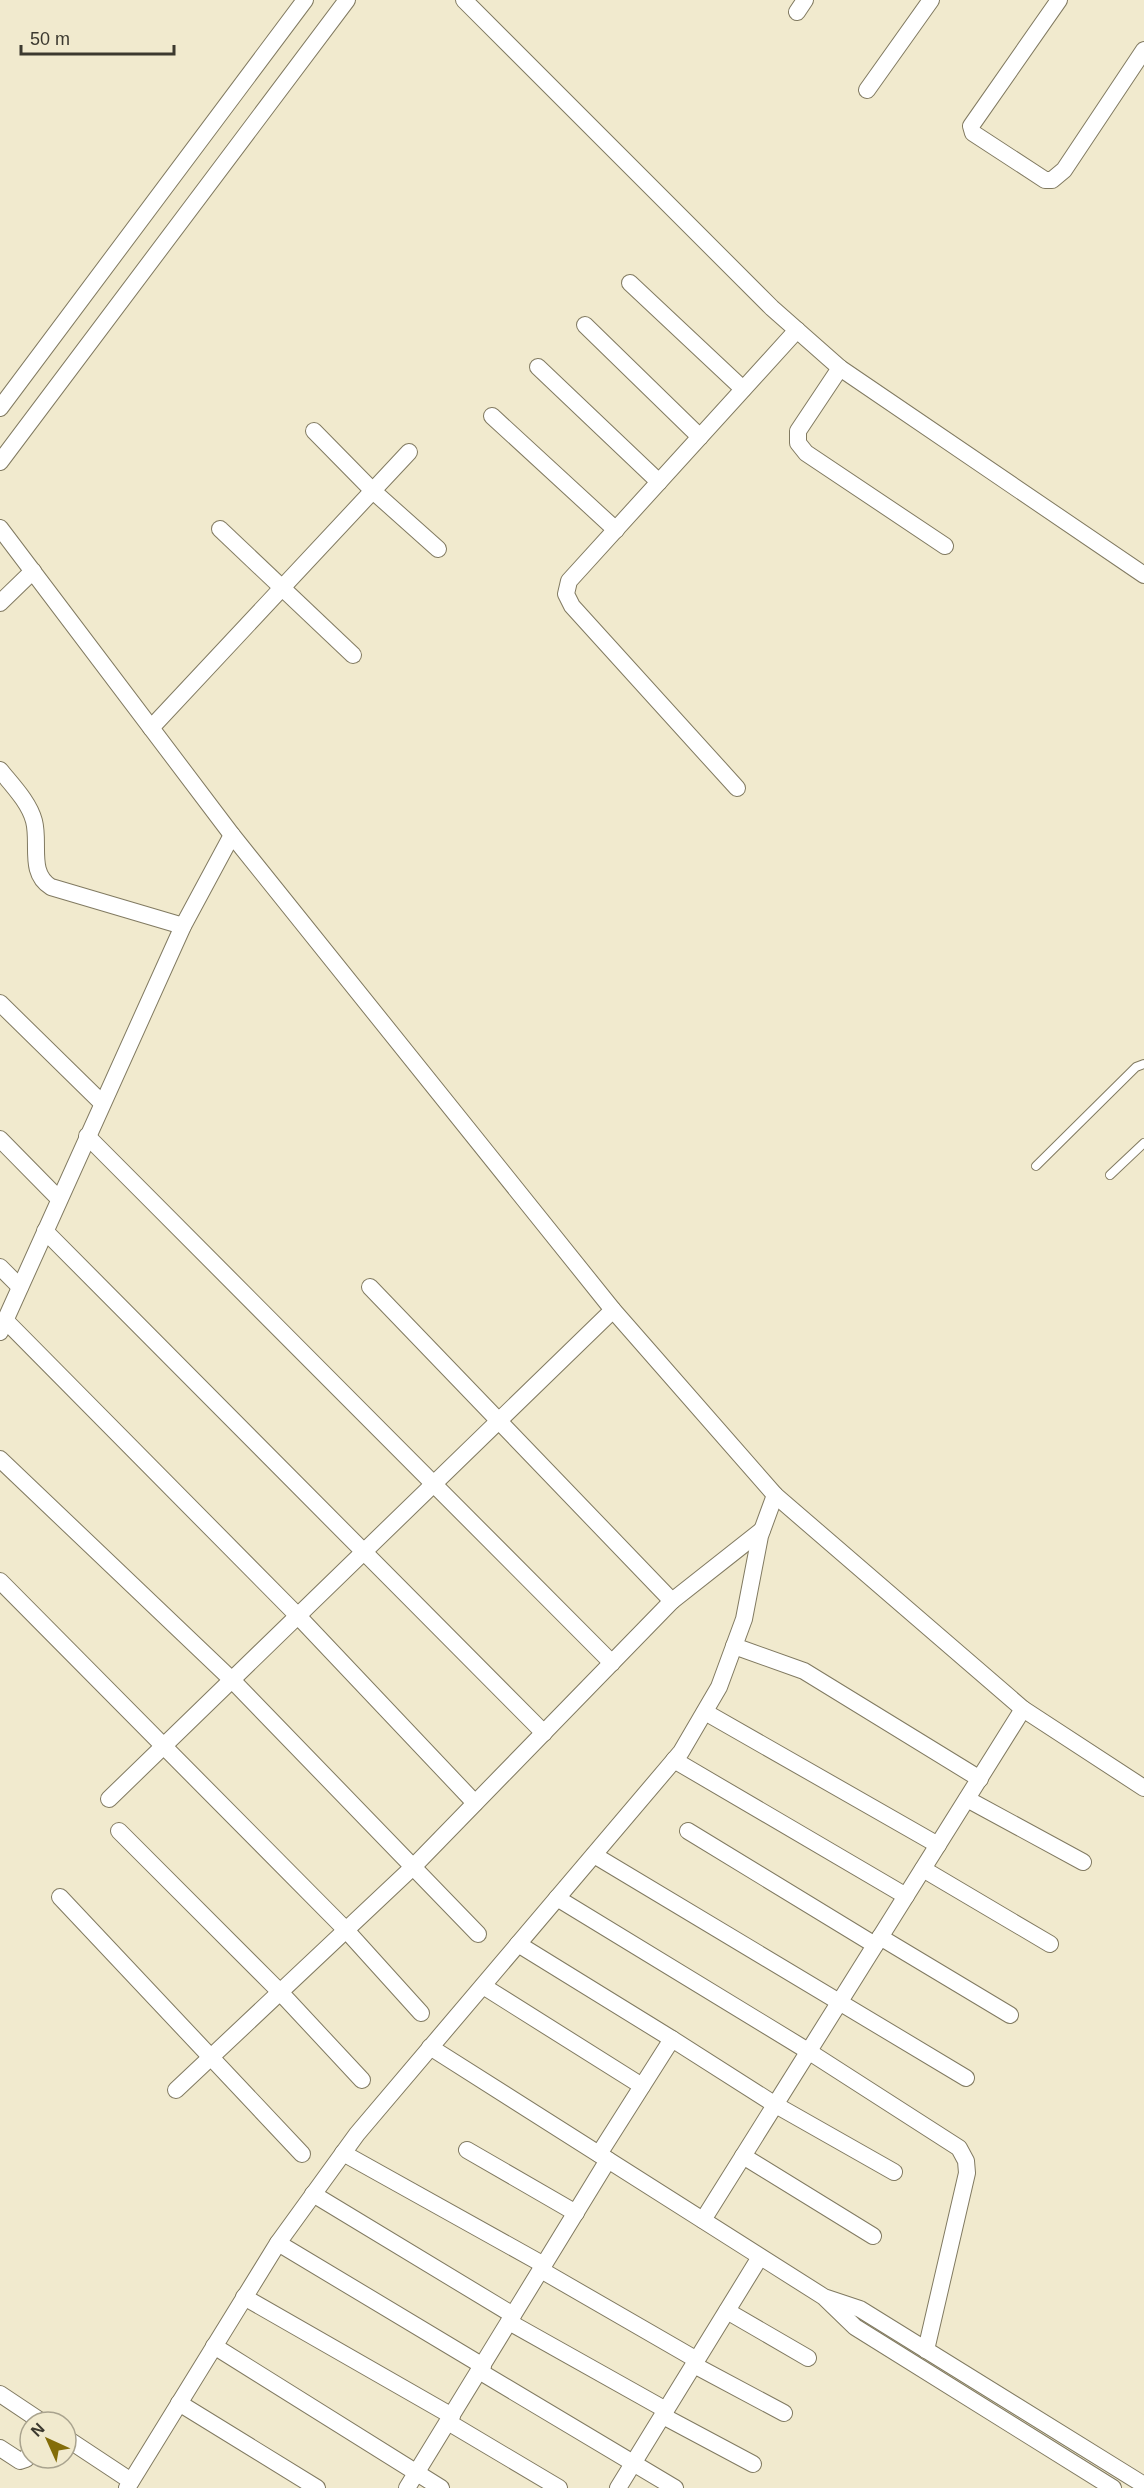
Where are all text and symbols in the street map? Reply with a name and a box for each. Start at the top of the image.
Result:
scale bar [21,18,174,56]
text: 50 m [30,29,70,49]
north arrow [18,2410,78,2470]
text: N [28,2420,48,2440]

